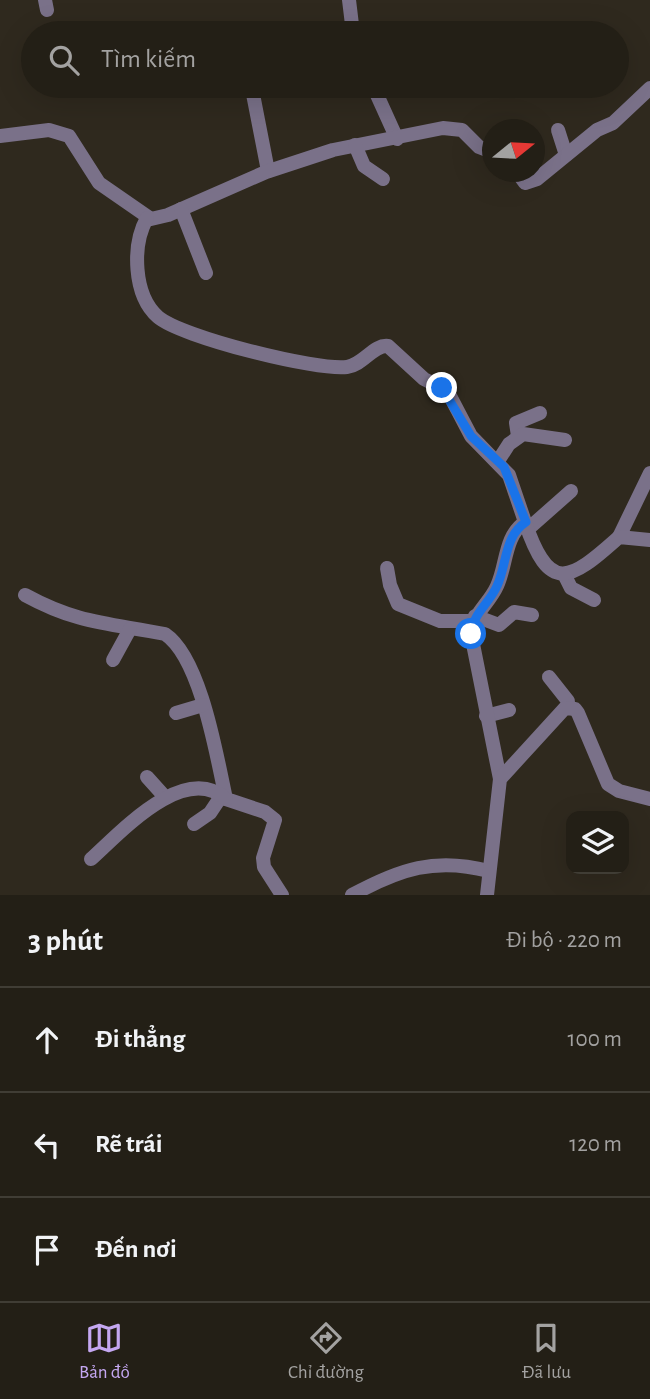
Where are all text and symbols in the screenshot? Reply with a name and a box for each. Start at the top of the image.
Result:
search box [21,21,629,98]
icon: search [45,41,83,79]
text: Tìm kiếm [101,46,196,72]
north arrow [482,119,545,182]
route end [426,372,457,403]
route start [455,618,486,649]
map controls [566,811,629,874]
button: layers [566,811,629,874]
text: 3 phút [28,926,103,956]
text: Đi bộ · 220 m [506,929,622,952]
icon: ahead [28,1021,66,1059]
text: Đi thẳng [95,1026,185,1052]
text: 100 m [568,1028,622,1051]
icon: left [28,1126,66,1164]
text: Rẽ trái [95,1131,163,1157]
text: 120 m [569,1133,622,1156]
icon: arrive [28,1231,66,1269]
text: Đến nơi [95,1236,177,1262]
tab: Bản đồ [79,1319,130,1384]
tab: Chỉ đường [288,1319,364,1384]
tab: Đã lưu [522,1319,571,1384]

